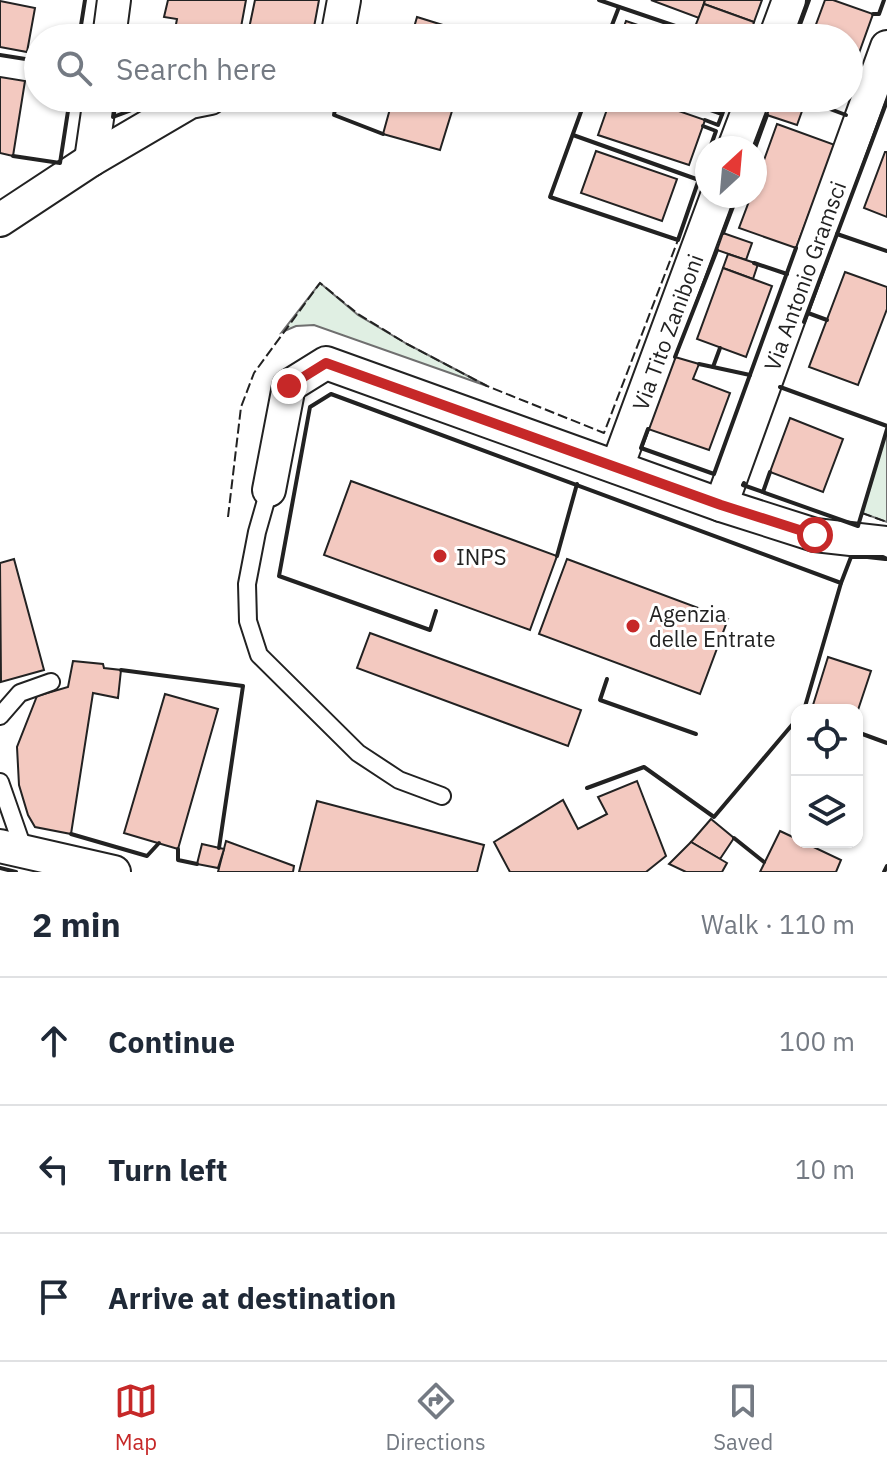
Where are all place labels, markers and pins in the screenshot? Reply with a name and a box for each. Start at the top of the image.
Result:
place label: INPS [456,542,506,571]
marker: INPS [431,547,449,565]
place label: Agenzia delle Entrate [649,599,775,653]
marker: Agenzia delle Entrate [624,617,642,635]

